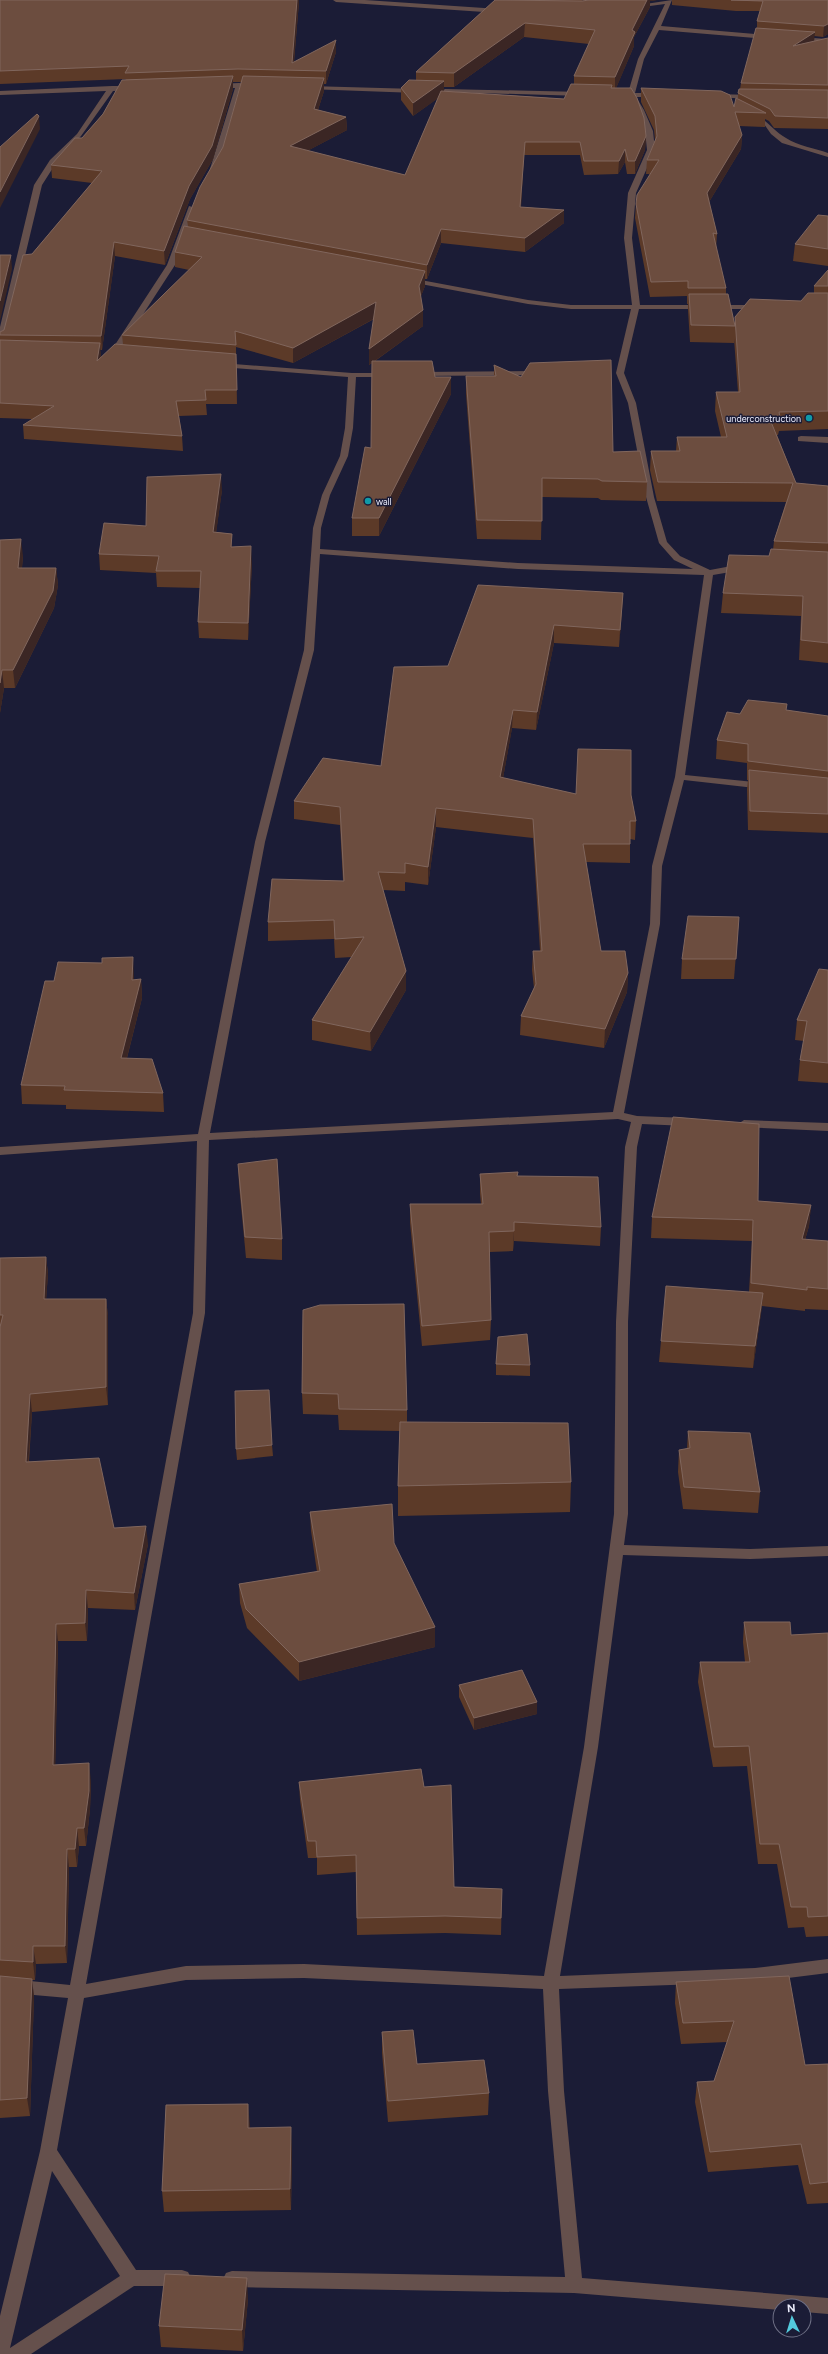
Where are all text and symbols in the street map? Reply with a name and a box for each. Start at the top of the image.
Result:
place label: underconstruction [726,413,801,424]
marker: underconstruction [804,413,814,423]
marker: wall [363,496,373,506]
place label: wall [376,496,392,507]
north arrow [772,2298,812,2338]
text: N [787,2302,796,2315]

